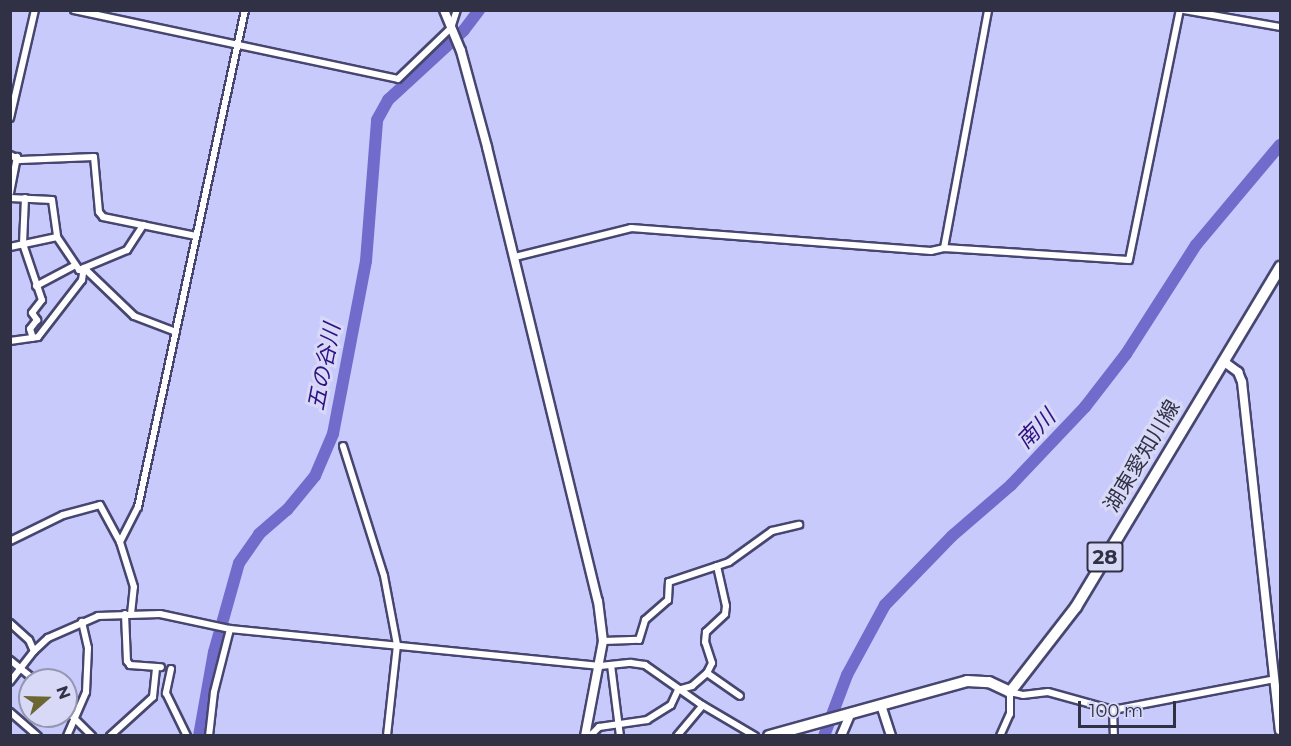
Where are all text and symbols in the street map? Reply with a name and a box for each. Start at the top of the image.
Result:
water label: 五の谷川 [303,321,345,413]
street label: 湖東愛知川線 [1099,396,1185,516]
water label: 南川 [1011,404,1061,454]
road number: 28 [1086,540,1124,574]
north arrow [18,668,78,728]
text: N [52,683,75,702]
scale bar [1081,689,1178,727]
text: 100 m [1089,700,1143,722]

